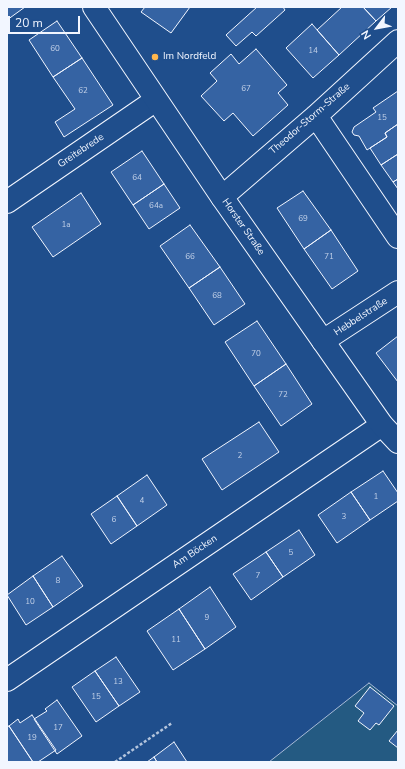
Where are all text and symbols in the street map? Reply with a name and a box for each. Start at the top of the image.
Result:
scale bar [10,8,82,34]
north arrow [357,8,397,48]
text: 20 m [15,15,43,31]
text: N [358,27,375,42]
house number: 60 [50,44,60,54]
house number: 14 [308,46,318,56]
place label: Im Nordfeld [163,51,216,63]
marker: Im Nordfeld [150,52,160,62]
street label: Theodor-Storm-Straße [267,81,353,157]
house number: 67 [241,84,251,94]
house number: 62 [78,86,88,96]
house number: 15 [377,113,387,123]
street label: Greitebrede [56,131,106,171]
house number: 64 [132,173,142,183]
street label: Horster Straße [219,196,267,258]
house number: 64a [149,201,163,211]
house number: 69 [298,214,308,224]
house number: 1a [61,220,71,230]
house number: 66 [185,252,195,262]
house number: 71 [324,252,334,262]
house number: 68 [212,291,222,301]
street label: Hebbelstraße [332,295,390,339]
house number: 70 [251,349,261,359]
house number: 72 [278,390,288,400]
house number: 2 [238,451,242,461]
house number: 1 [374,492,378,502]
house number: 4 [140,496,144,506]
house number: 3 [342,512,346,522]
house number: 6 [112,515,116,525]
street label: Am Böcken [170,533,220,571]
house number: 5 [289,548,293,558]
house number: 7 [256,571,260,581]
house number: 8 [56,576,60,586]
house number: 10 [25,597,35,607]
house number: 9 [205,613,209,623]
house number: 11 [171,635,181,645]
house number: 13 [113,677,123,687]
house number: 15 [91,692,101,702]
house number: 17 [53,723,63,733]
house number: 19 [27,733,37,743]

